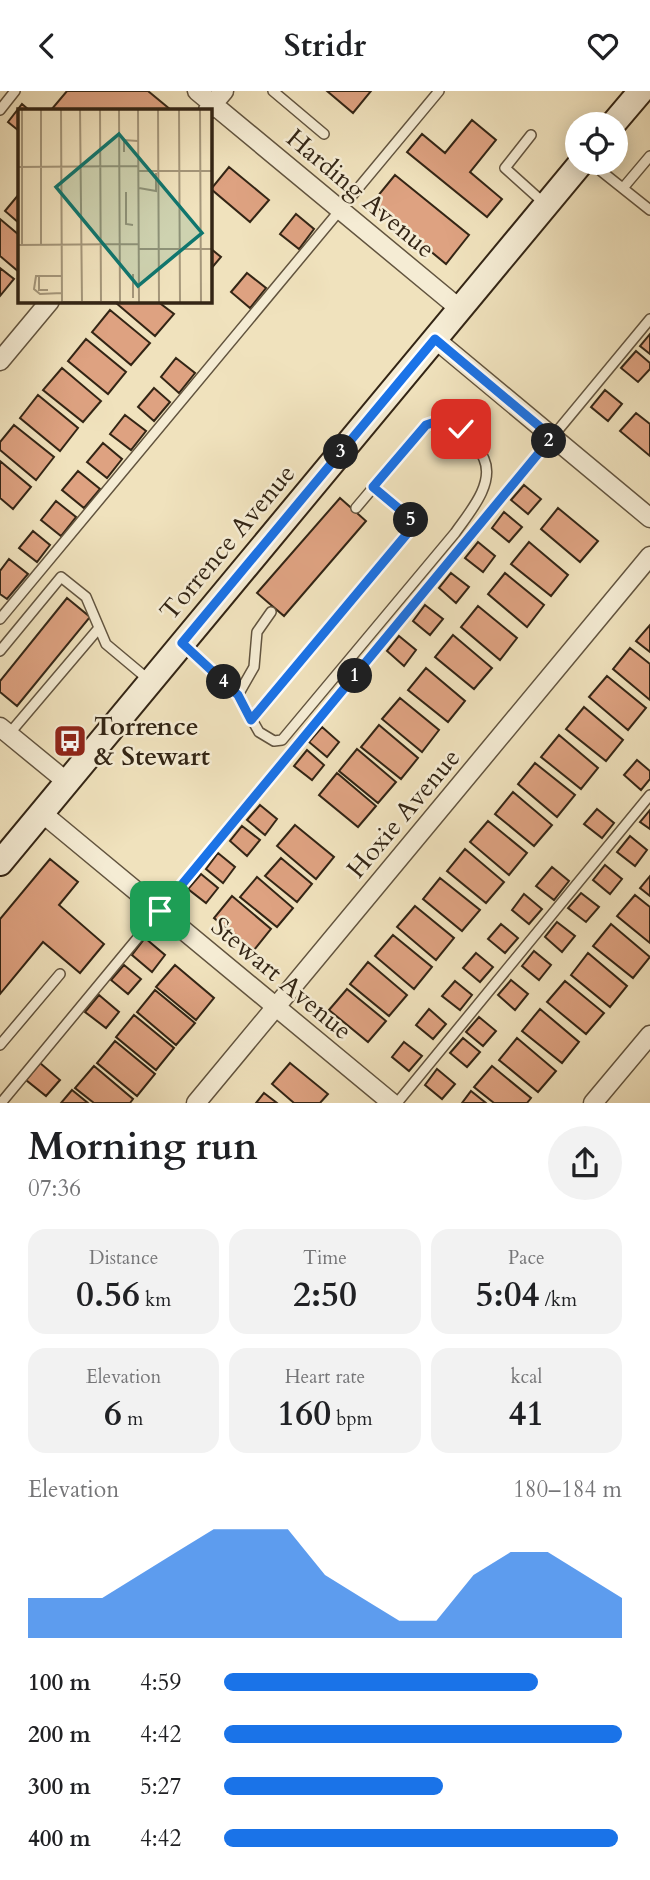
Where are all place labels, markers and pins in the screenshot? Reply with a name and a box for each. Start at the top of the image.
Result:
pin [431,399,491,459]
pin: 2 [532,423,566,459]
pin: 3 [324,435,358,469]
pin: 5 [394,503,428,537]
pin: 1 [338,659,372,693]
pin: 4 [206,665,242,699]
place label: Torrence & Stewart [94,709,210,774]
bus stop icon: Torrence & Stewart [51,722,89,760]
pin [130,881,190,941]

